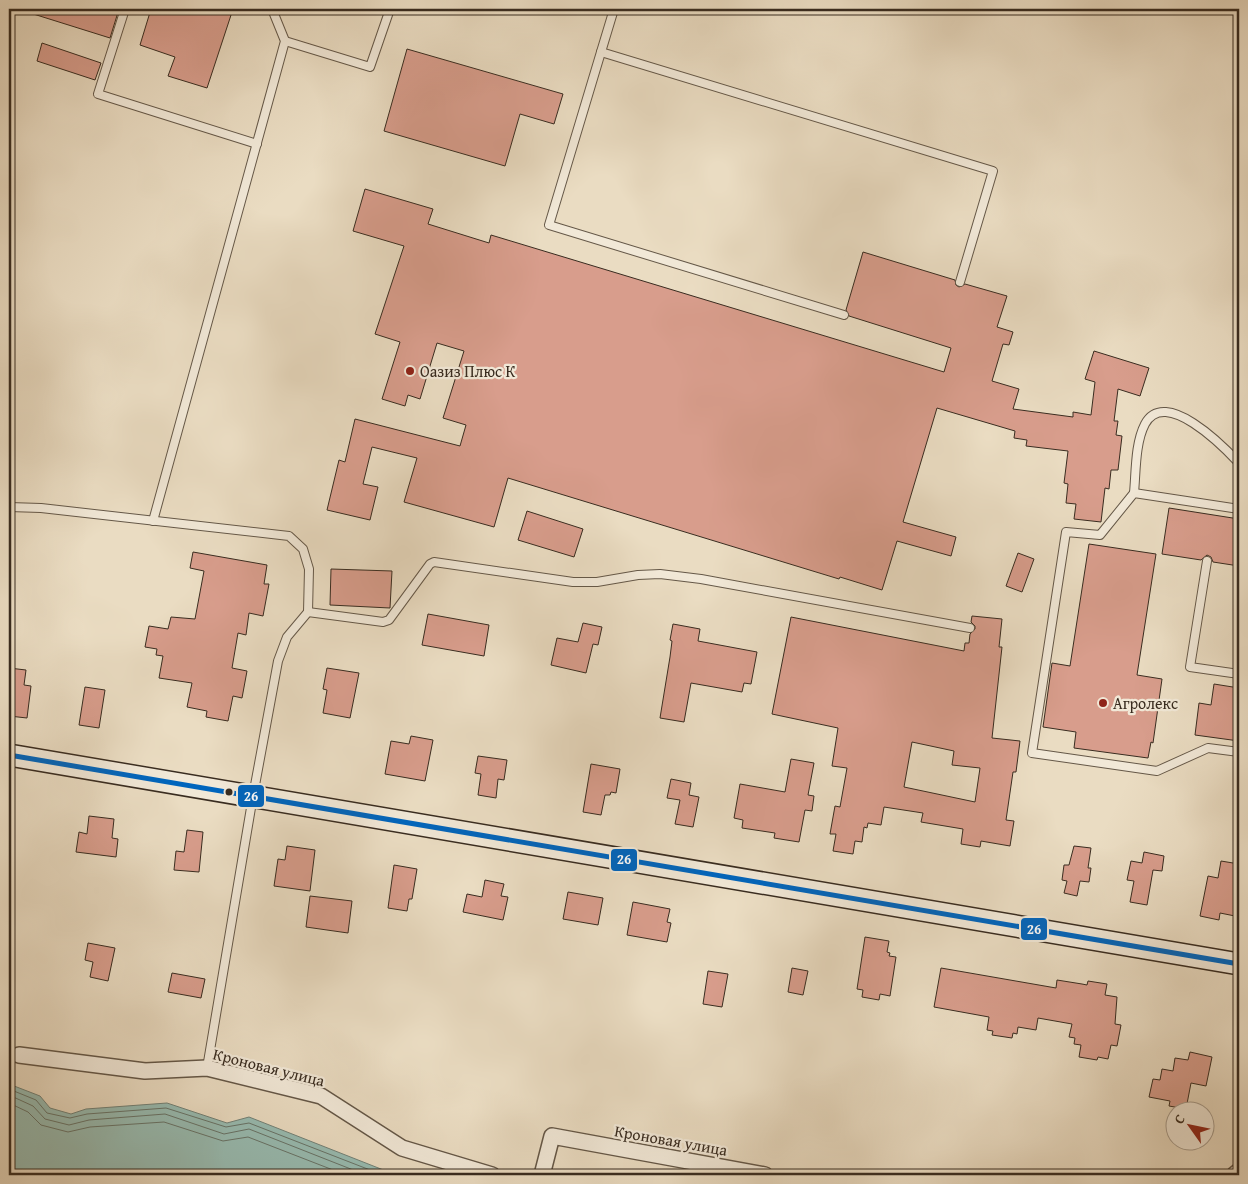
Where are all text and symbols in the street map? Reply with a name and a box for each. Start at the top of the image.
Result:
place label: Оазиз Плюс К [420,359,516,383]
marker: Оазиз Плюс К [404,365,416,377]
place label: Агролекс [1113,691,1178,715]
marker: Агролекс [1097,697,1109,709]
line badge: 26 [237,784,265,808]
text: 26 [244,786,258,806]
unlabelled marker [224,787,234,797]
line badge: 26 [610,848,638,872]
text: 26 [617,849,631,869]
line badge: 26 [1020,917,1048,941]
text: 26 [1027,919,1041,939]
street label: Кроновая улица [211,1042,328,1093]
north arrow [1166,1102,1216,1152]
text: С [1169,1110,1190,1128]
street label: Кроновая улица [613,1118,730,1162]

